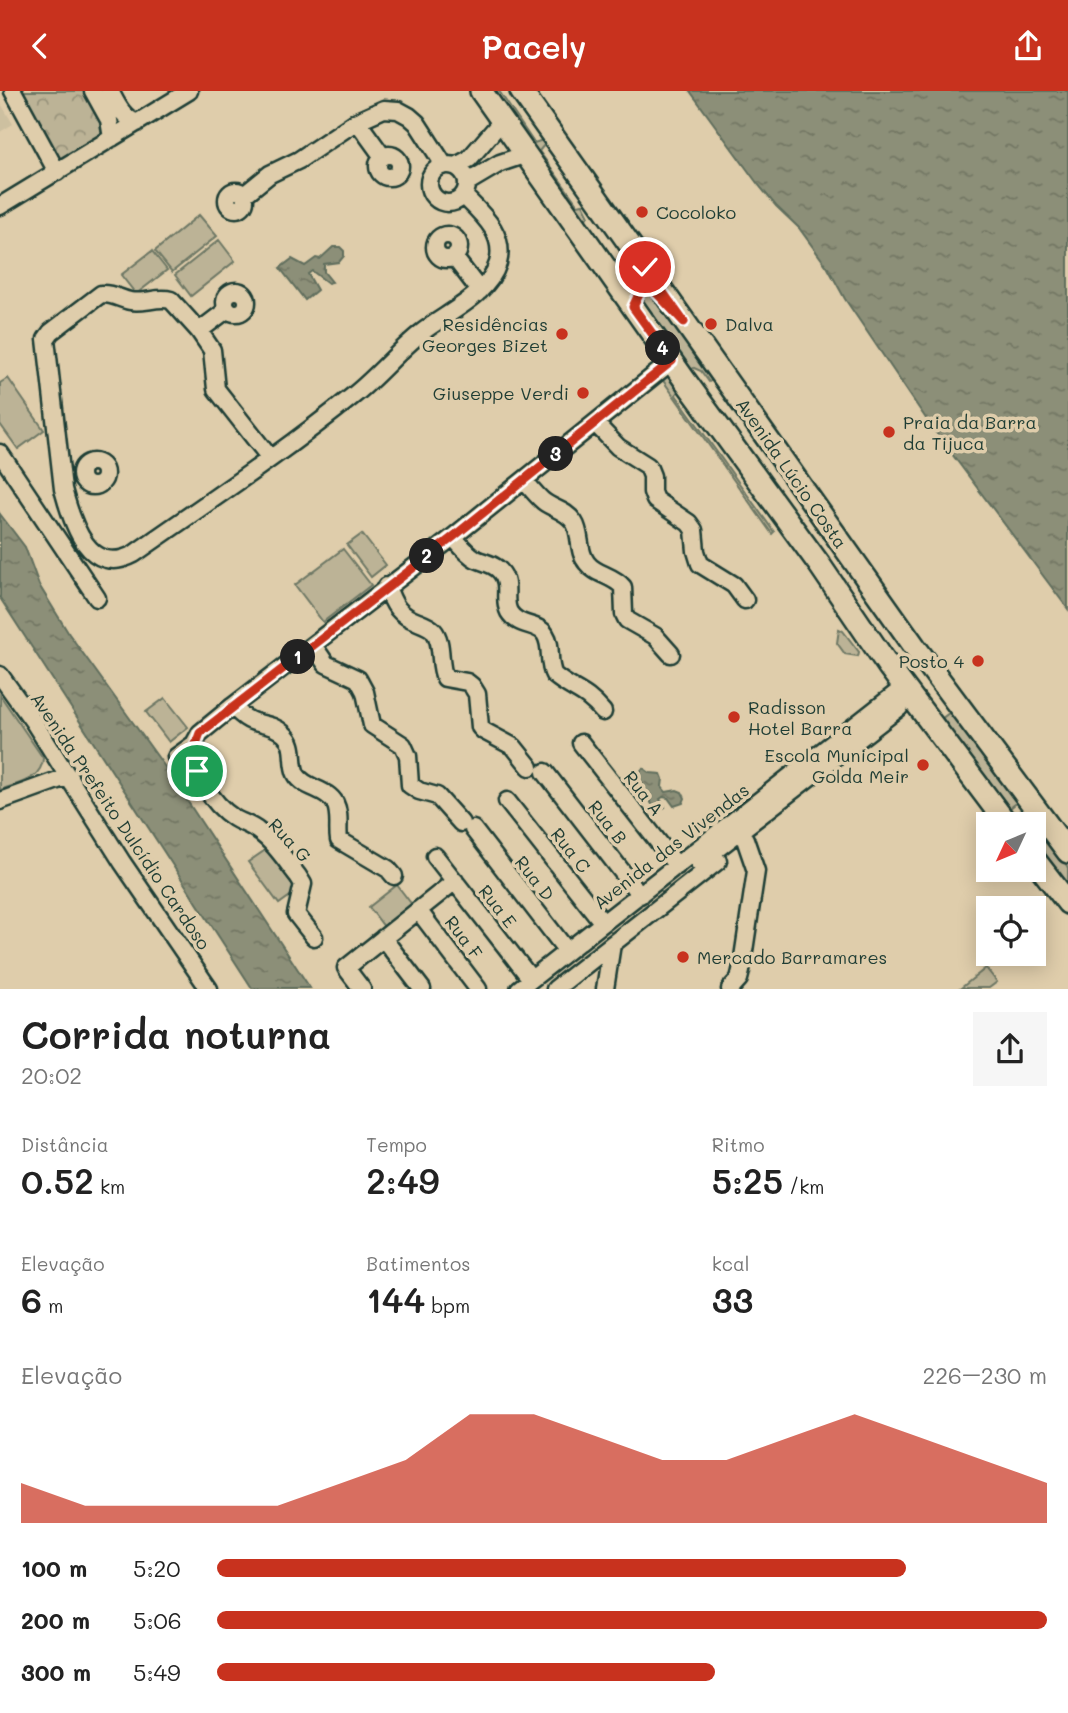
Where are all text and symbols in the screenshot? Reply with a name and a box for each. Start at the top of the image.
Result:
text: Pacely [482,25,586,67]
icon: back [21,27,59,65]
icon: share [1009,27,1047,65]
place label: Cocoloko [656,200,737,224]
marker: Cocoloko [634,204,650,220]
pin [615,237,675,297]
icon: check [626,248,664,286]
place label: Residências Georges Bizet [422,312,548,357]
place label: Dalva [725,312,774,336]
marker: Dalva [703,316,719,332]
marker: Residências Georges Bizet [554,326,570,342]
pin: 4 [646,331,680,365]
text: 4 [656,335,669,360]
place label: Giuseppe Verdi [433,381,569,405]
marker: Giuseppe Verdi [575,385,591,401]
street label: Avenida Lúcio Costa [731,393,853,553]
place label: Praia da Barra da Tijuca [903,410,1037,455]
marker: Praia da Barra da Tijuca [881,424,897,440]
pin: 3 [538,437,574,471]
text: 3 [550,441,561,466]
pin: 2 [410,539,444,573]
text: 2 [421,543,432,568]
pin: 1 [280,639,316,675]
text: 1 [293,644,302,669]
place label: Posto 4 [899,649,964,673]
marker: Posto 4 [970,653,986,669]
street label: Avenida Prefeito Dulcídio Cardoso [26,688,216,955]
place label: Radisson Hotel Barra [748,695,853,740]
marker: Radisson Hotel Barra [726,709,742,725]
pin [167,741,227,801]
place label: Escola Municipal Golda Meir [765,743,909,788]
icon: arrive [178,752,216,790]
marker: Escola Municipal Golda Meir [915,757,931,773]
street label: Rua A [619,766,669,820]
street label: Avenida das Vivendas [588,778,754,914]
street label: Rua B [583,795,633,849]
north arrow [976,812,1046,882]
map controls [976,812,1046,966]
street label: Rua G [264,813,316,867]
street label: Rua C [546,822,596,878]
street label: Rua D [510,851,560,905]
street label: Rua E [474,879,522,933]
button: locate [976,896,1046,966]
street label: Rua F [440,910,488,964]
place label: Mercado Barramares [697,945,887,969]
marker: Mercado Barramares [675,949,691,965]
text: Corrida noturna [21,1009,331,1059]
button: share [973,1012,1047,1086]
text: 20:02 [21,1060,82,1090]
text: Distância [21,1132,109,1157]
text: Tempo [366,1132,427,1157]
text: Ritmo [712,1132,764,1157]
text: 0.52 [21,1157,94,1203]
text: 2:49 [366,1157,439,1203]
text: 5:25 [712,1157,783,1203]
text: km [94,1174,125,1199]
text: /km [783,1174,824,1199]
text: Elevação [21,1251,105,1276]
text: Batimentos [366,1251,470,1276]
text: kcal [712,1251,750,1276]
text: 6 [21,1276,42,1322]
text: 144 [366,1276,425,1322]
text: 33 [712,1276,753,1322]
text: m [42,1293,63,1318]
text: bpm [425,1293,470,1318]
text: Elevação [21,1360,122,1390]
text: 226–230 m [922,1360,1047,1390]
text: 100 m [21,1553,87,1583]
text: 5:20 [133,1553,181,1583]
text: 200 m [21,1605,90,1635]
text: 5:06 [133,1605,182,1635]
text: 300 m [21,1657,91,1687]
text: 5:49 [133,1657,181,1687]

